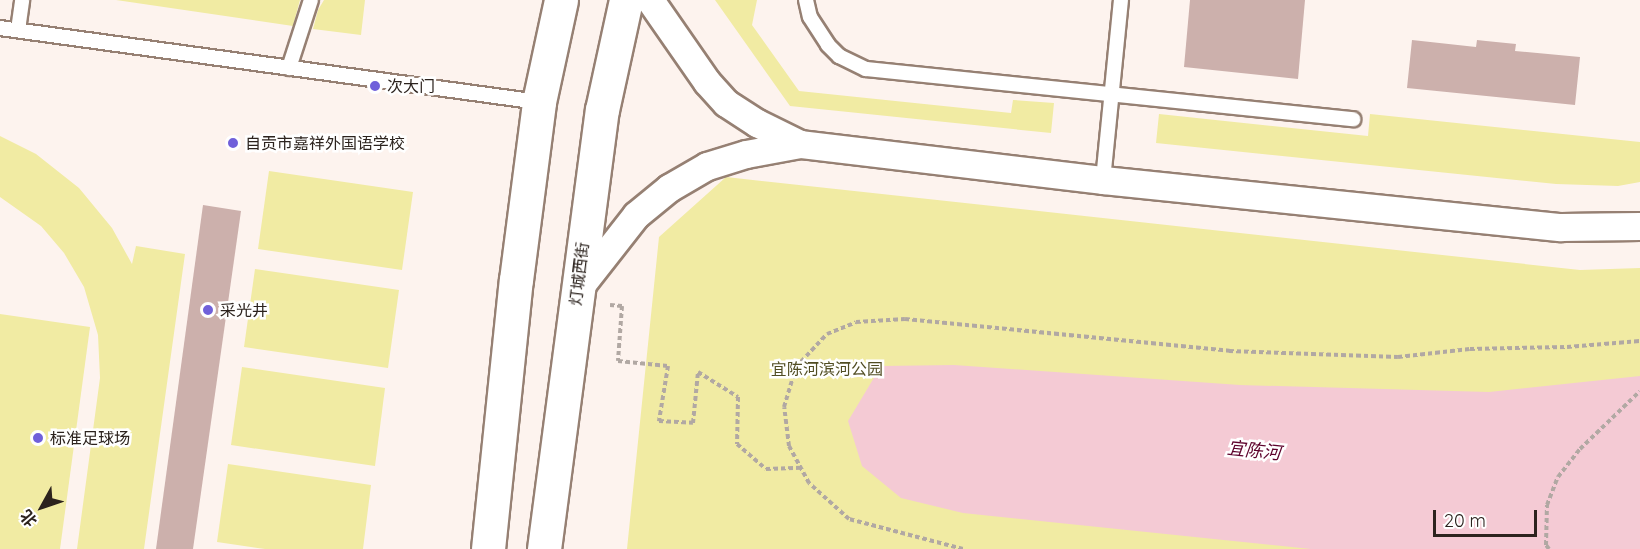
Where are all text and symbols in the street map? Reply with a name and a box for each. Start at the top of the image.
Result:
place label: 次大门 [387,76,435,96]
marker: 次大门 [368,79,382,93]
place label: 自贡市嘉祥外国语学校 [245,133,405,153]
marker: 自贡市嘉祥外国语学校 [226,136,240,150]
street label: 灯城西街 [566,241,592,307]
place label: 采光井 [220,300,268,320]
marker: 采光井 [201,303,215,317]
park label: 宜陈河滨河公园 [771,359,883,379]
place label: 标准足球场 [50,428,130,448]
marker: 标准足球场 [31,431,45,445]
water label: 宜陈河 [1226,437,1282,465]
north arrow [12,477,72,537]
scale bar [1436,498,1540,536]
text: 北 [15,506,41,531]
text: 20 m [1444,509,1486,532]

